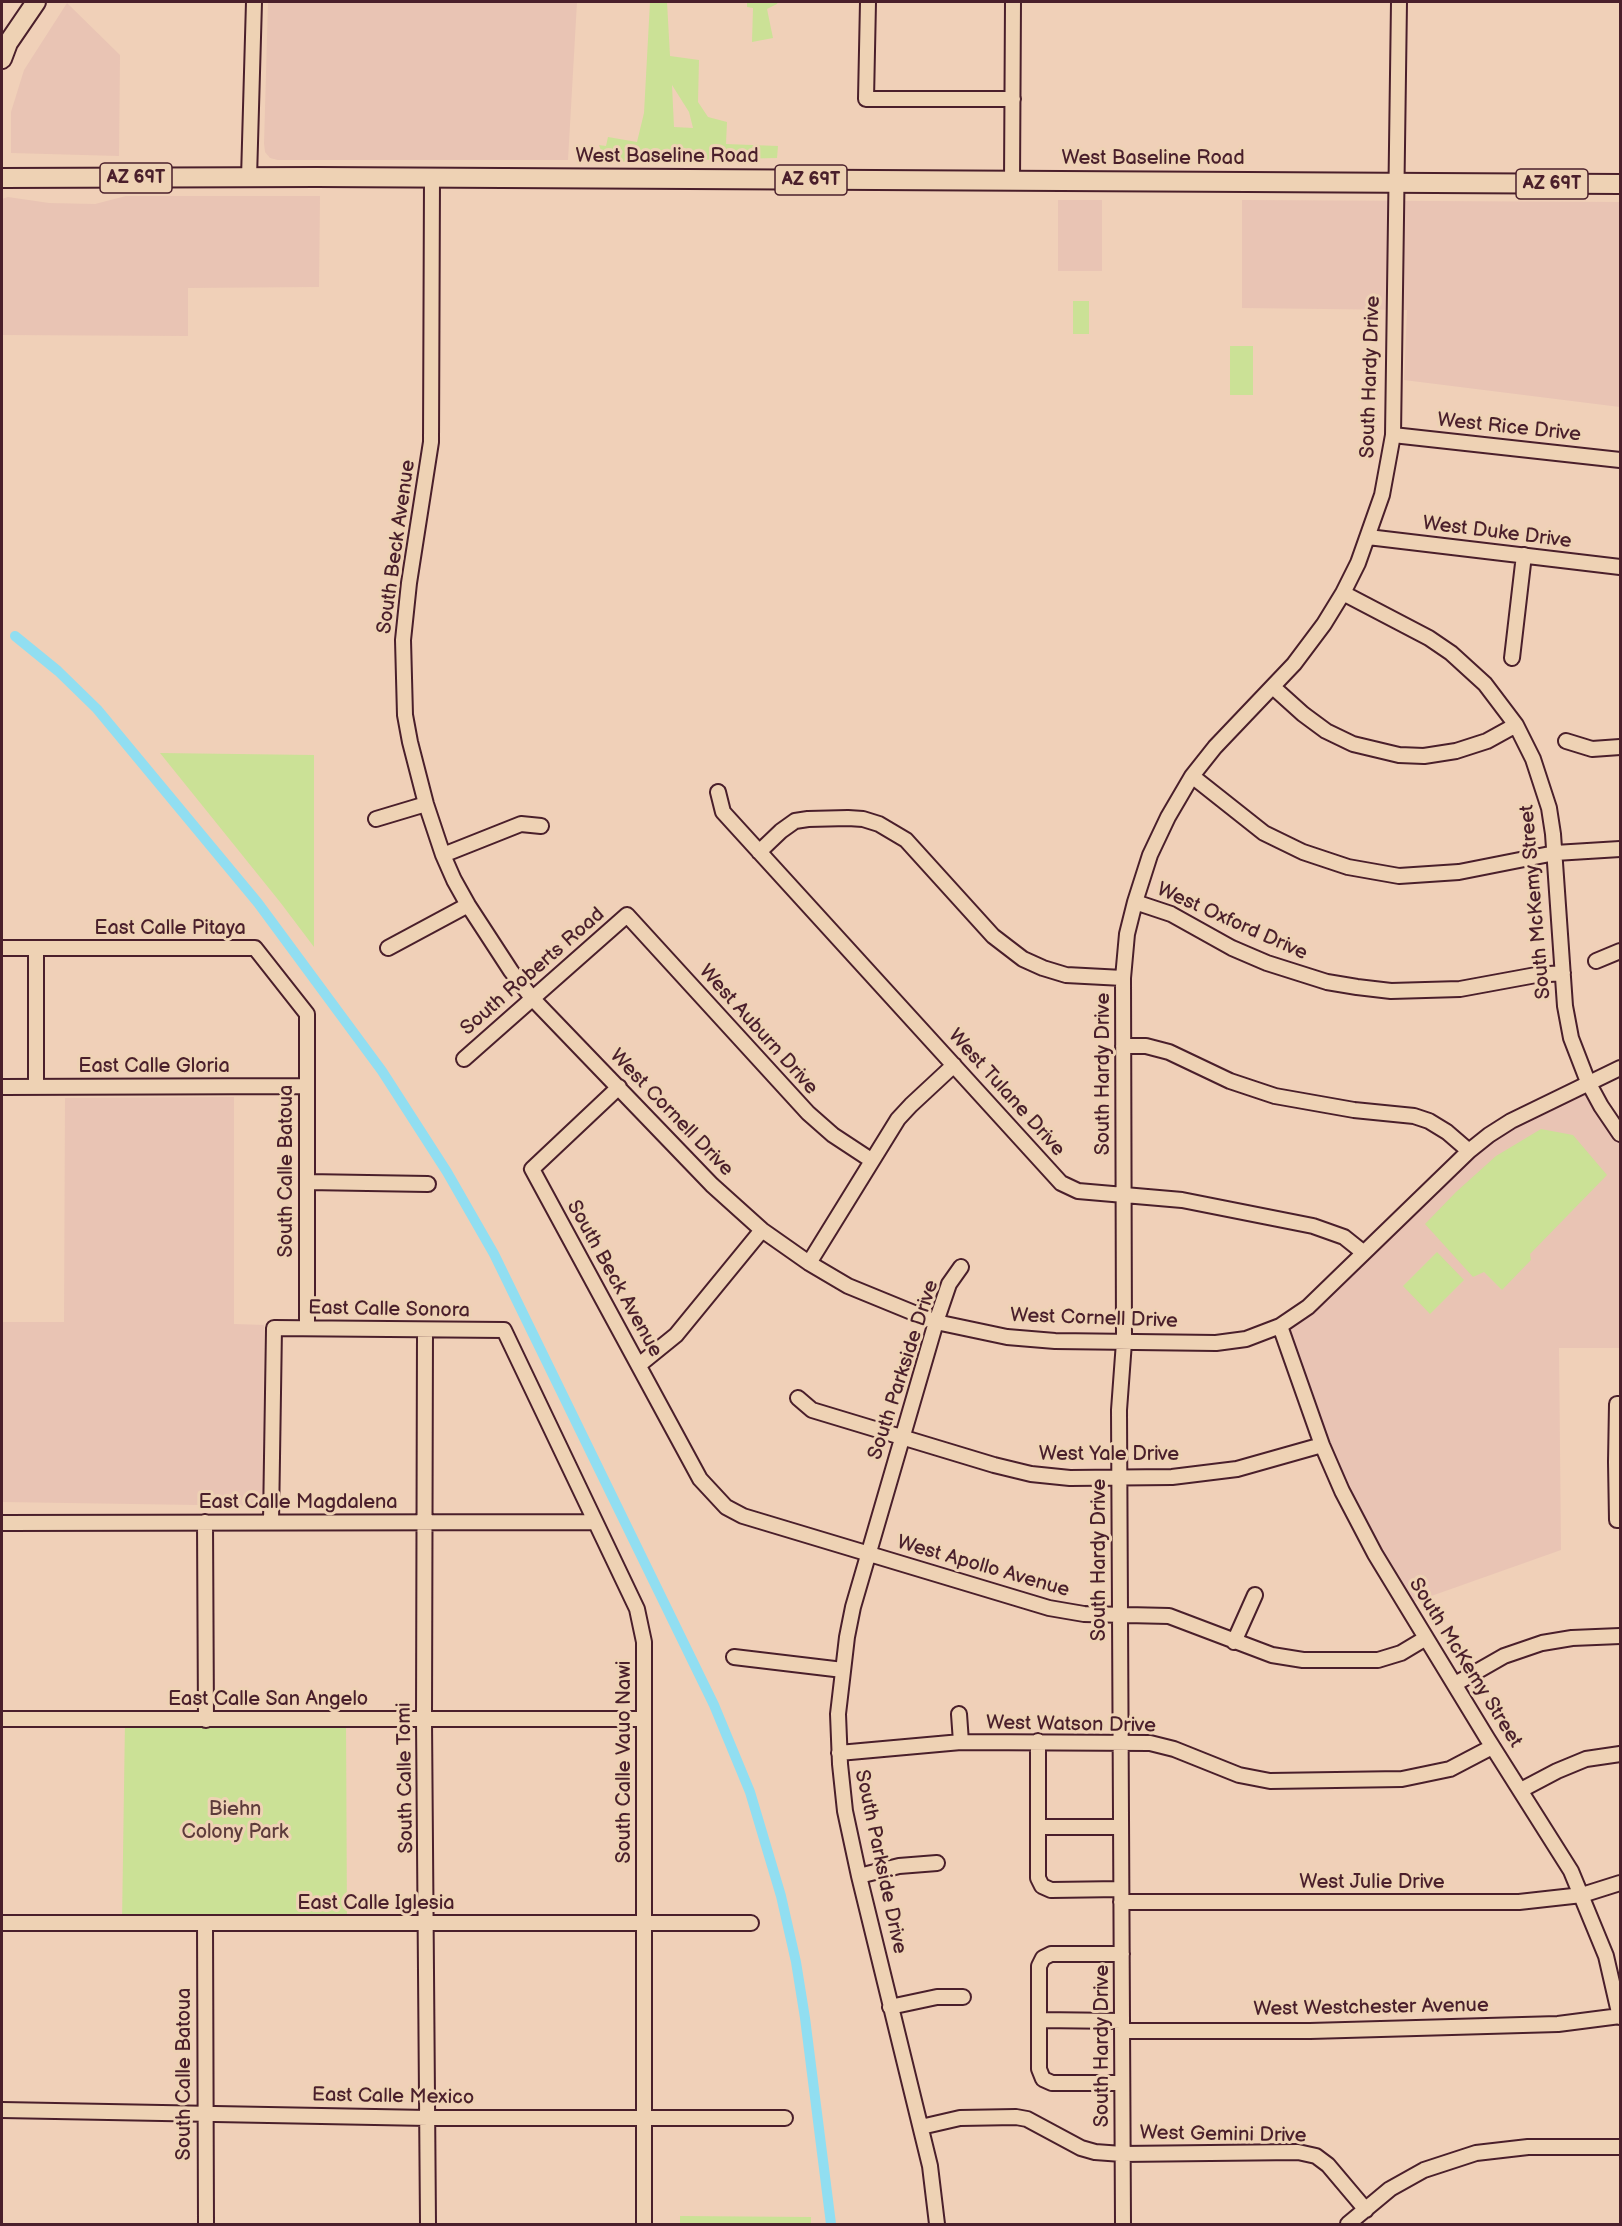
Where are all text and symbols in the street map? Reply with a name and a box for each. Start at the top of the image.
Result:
street label: West Baseline Road [575,145,759,169]
street label: West Baseline Road [1061,147,1245,171]
road number: AZ 69T [100,163,172,193]
road number: AZ 69T [775,165,847,195]
road number: AZ 69T [1516,169,1588,199]
street label: South Hardy Drive [1356,295,1386,459]
street label: West Rice Drive [1436,409,1582,447]
street label: South Beck Avenue [373,458,421,636]
street label: West Duke Drive [1421,512,1573,554]
street label: South McKemy Street [1516,804,1556,1000]
street label: West Oxford Drive [1153,878,1311,966]
street label: South Roberts Road [456,903,610,1041]
street label: East Calle Pitaya [94,917,246,941]
street label: West Auburn Drive [693,960,823,1100]
street label: South Hardy Drive [1092,993,1116,1155]
street label: West Tulane Drive [942,1024,1070,1162]
street label: West Cornell Drive [604,1044,738,1182]
street label: East Calle Gloria [78,1055,230,1079]
street label: South Calle Batoua [275,1085,299,1257]
street label: South Beck Avenue [561,1196,667,1362]
street label: South Parkside Drive [864,1277,944,1463]
street label: East Calle Sonora [308,1297,470,1323]
street label: West Cornell Drive [1010,1304,1178,1334]
street label: West Yale Drive [1039,1443,1179,1467]
street label: South Hardy Drive [1088,1479,1112,1641]
street label: East Calle Magdalena [198,1491,398,1515]
street label: West Apollo Avenue [894,1531,1072,1603]
street label: South McKemy Street [1403,1574,1527,1752]
street label: South Calle Vauo Nawi [613,1660,637,1864]
street label: East Calle San Angelo [168,1688,368,1712]
street label: South Calle Tomi [393,1702,419,1854]
street label: West Watson Drive [986,1712,1156,1738]
street label: South Parkside Drive [849,1768,911,1956]
park label: Biehn Colony Park [181,1798,289,1845]
street label: West Julie Drive [1299,1871,1445,1895]
street label: East Calle Iglesia [297,1892,455,1916]
street label: South Hardy Drive [1091,1965,1115,2127]
street label: South Calle Batoua [173,1988,197,2160]
street label: West Westchester Avenue [1253,1994,1489,2022]
street label: East Calle Mexico [312,2084,474,2110]
street label: West Gemini Drive [1139,2122,1307,2148]

